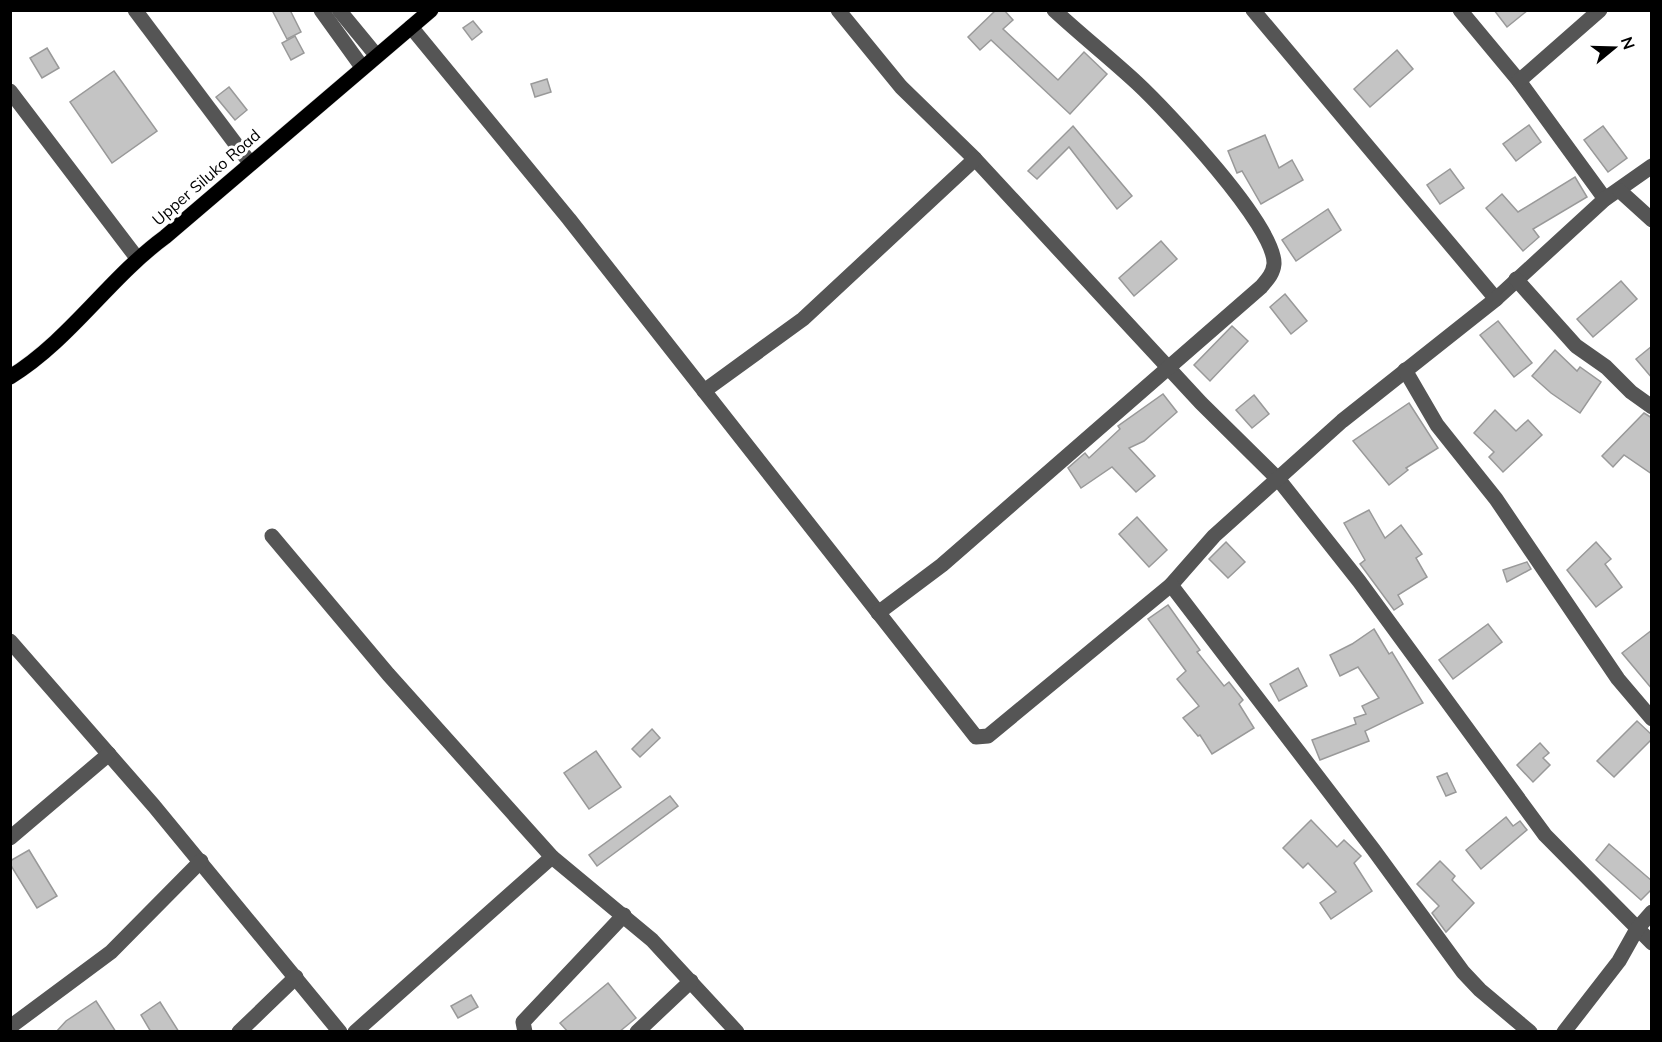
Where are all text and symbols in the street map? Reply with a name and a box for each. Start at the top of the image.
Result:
north arrow [1584,18,1644,78]
text: N [1617,34,1640,52]
street label: Upper Siluko Road [148,125,264,229]

